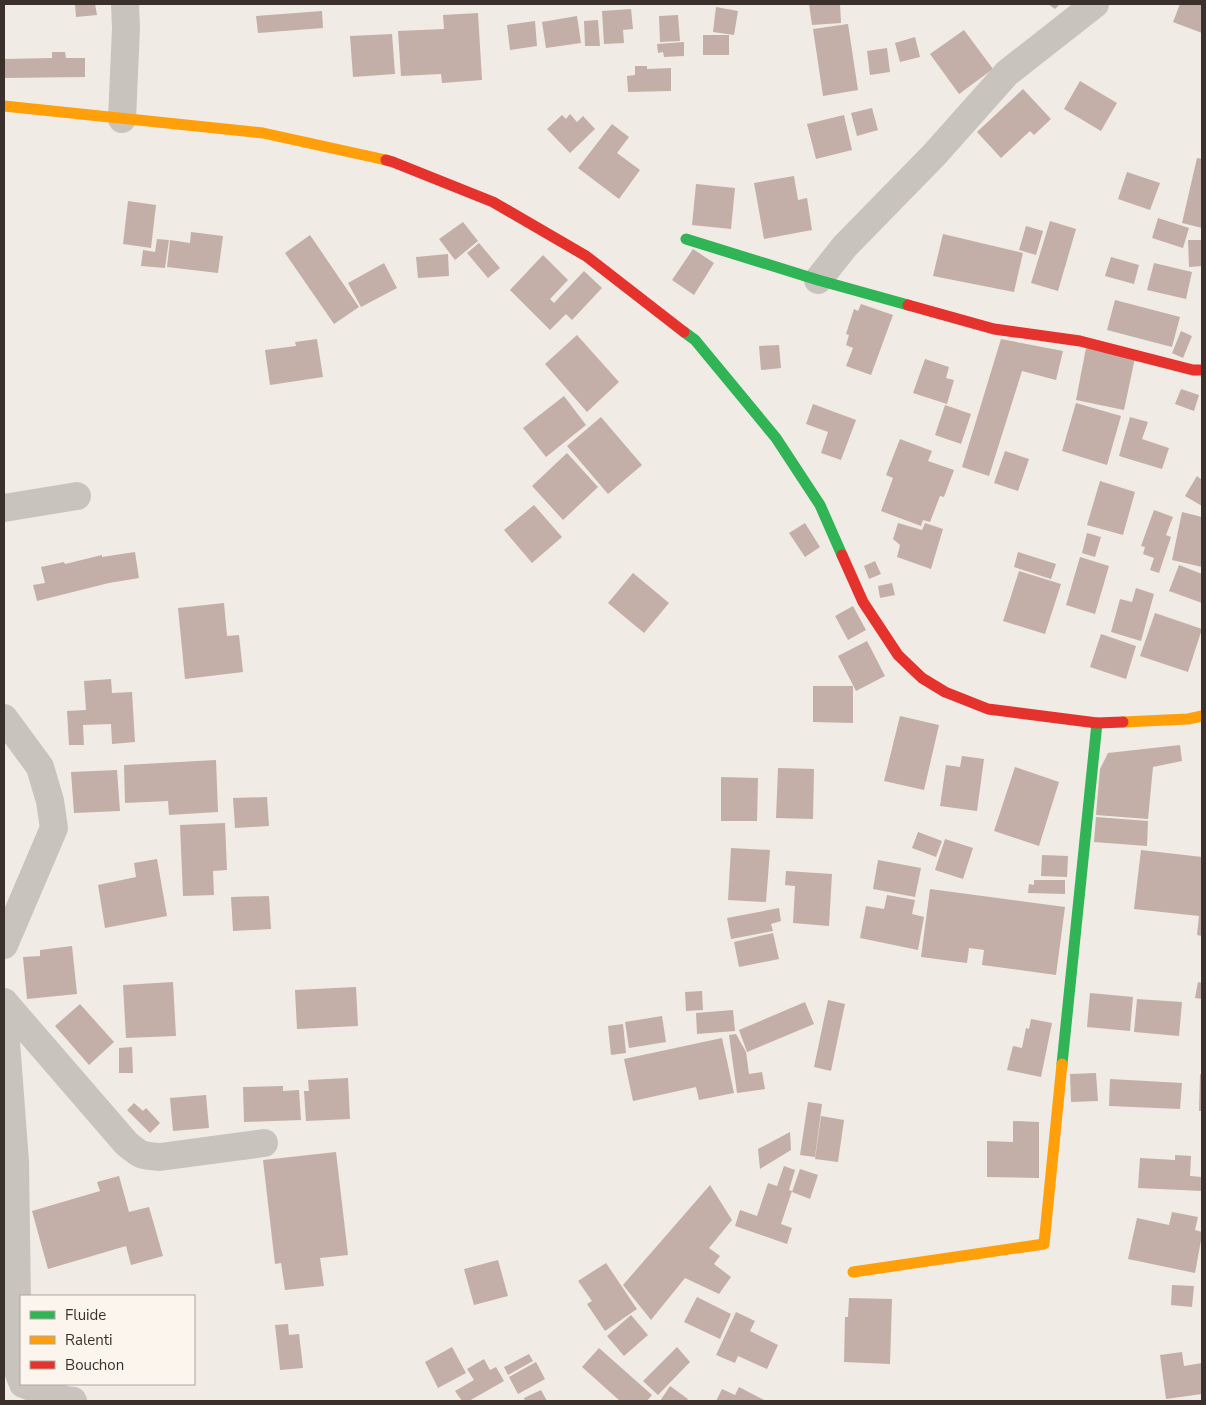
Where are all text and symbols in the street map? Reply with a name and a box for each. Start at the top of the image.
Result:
legend [20,1295,195,1385]
text: Fluide [65,1305,106,1325]
text: Ralenti [65,1330,113,1350]
text: Bouchon [65,1355,124,1375]

